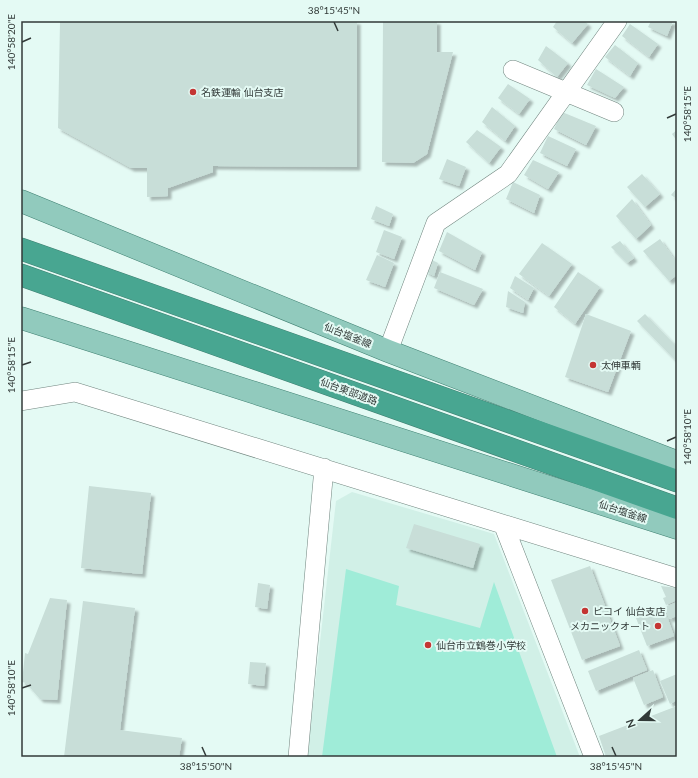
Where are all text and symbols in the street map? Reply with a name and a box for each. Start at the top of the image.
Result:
text: 38°15'45"N [308,4,360,16]
text: 140°58'20"E [5,14,17,70]
place label: 名鉄運輸 仙台支店 [201,86,284,98]
text: 140°58'15"E [681,86,693,142]
marker: 名鉄運輸 仙台支店 [188,87,198,97]
street label: 仙台塩釜線 [323,320,373,350]
text: 140°58'15"E [5,337,17,393]
place label: 太伸車輌 [601,359,641,371]
marker: 太伸車輌 [588,360,598,370]
street label: 仙台東部道路 [319,375,379,407]
text: 140°58'10"E [681,409,693,465]
street label: 仙台塩釜線 [597,498,649,524]
place label: ピコイ 仙台支店 [593,605,666,617]
marker: ピコイ 仙台支店 [580,606,590,616]
place label: メカニックオート [570,620,650,632]
marker: メカニックオート [653,621,663,631]
place label: 仙台市立鶴巻小学校 [436,639,526,651]
marker: 仙台市立鶴巻小学校 [423,640,433,650]
text: 140°58'10"E [5,660,17,716]
north arrow [620,700,660,740]
text: N [623,717,638,730]
text: 38°15'50"N [180,760,232,772]
text: 38°15'45"N [590,760,642,772]

